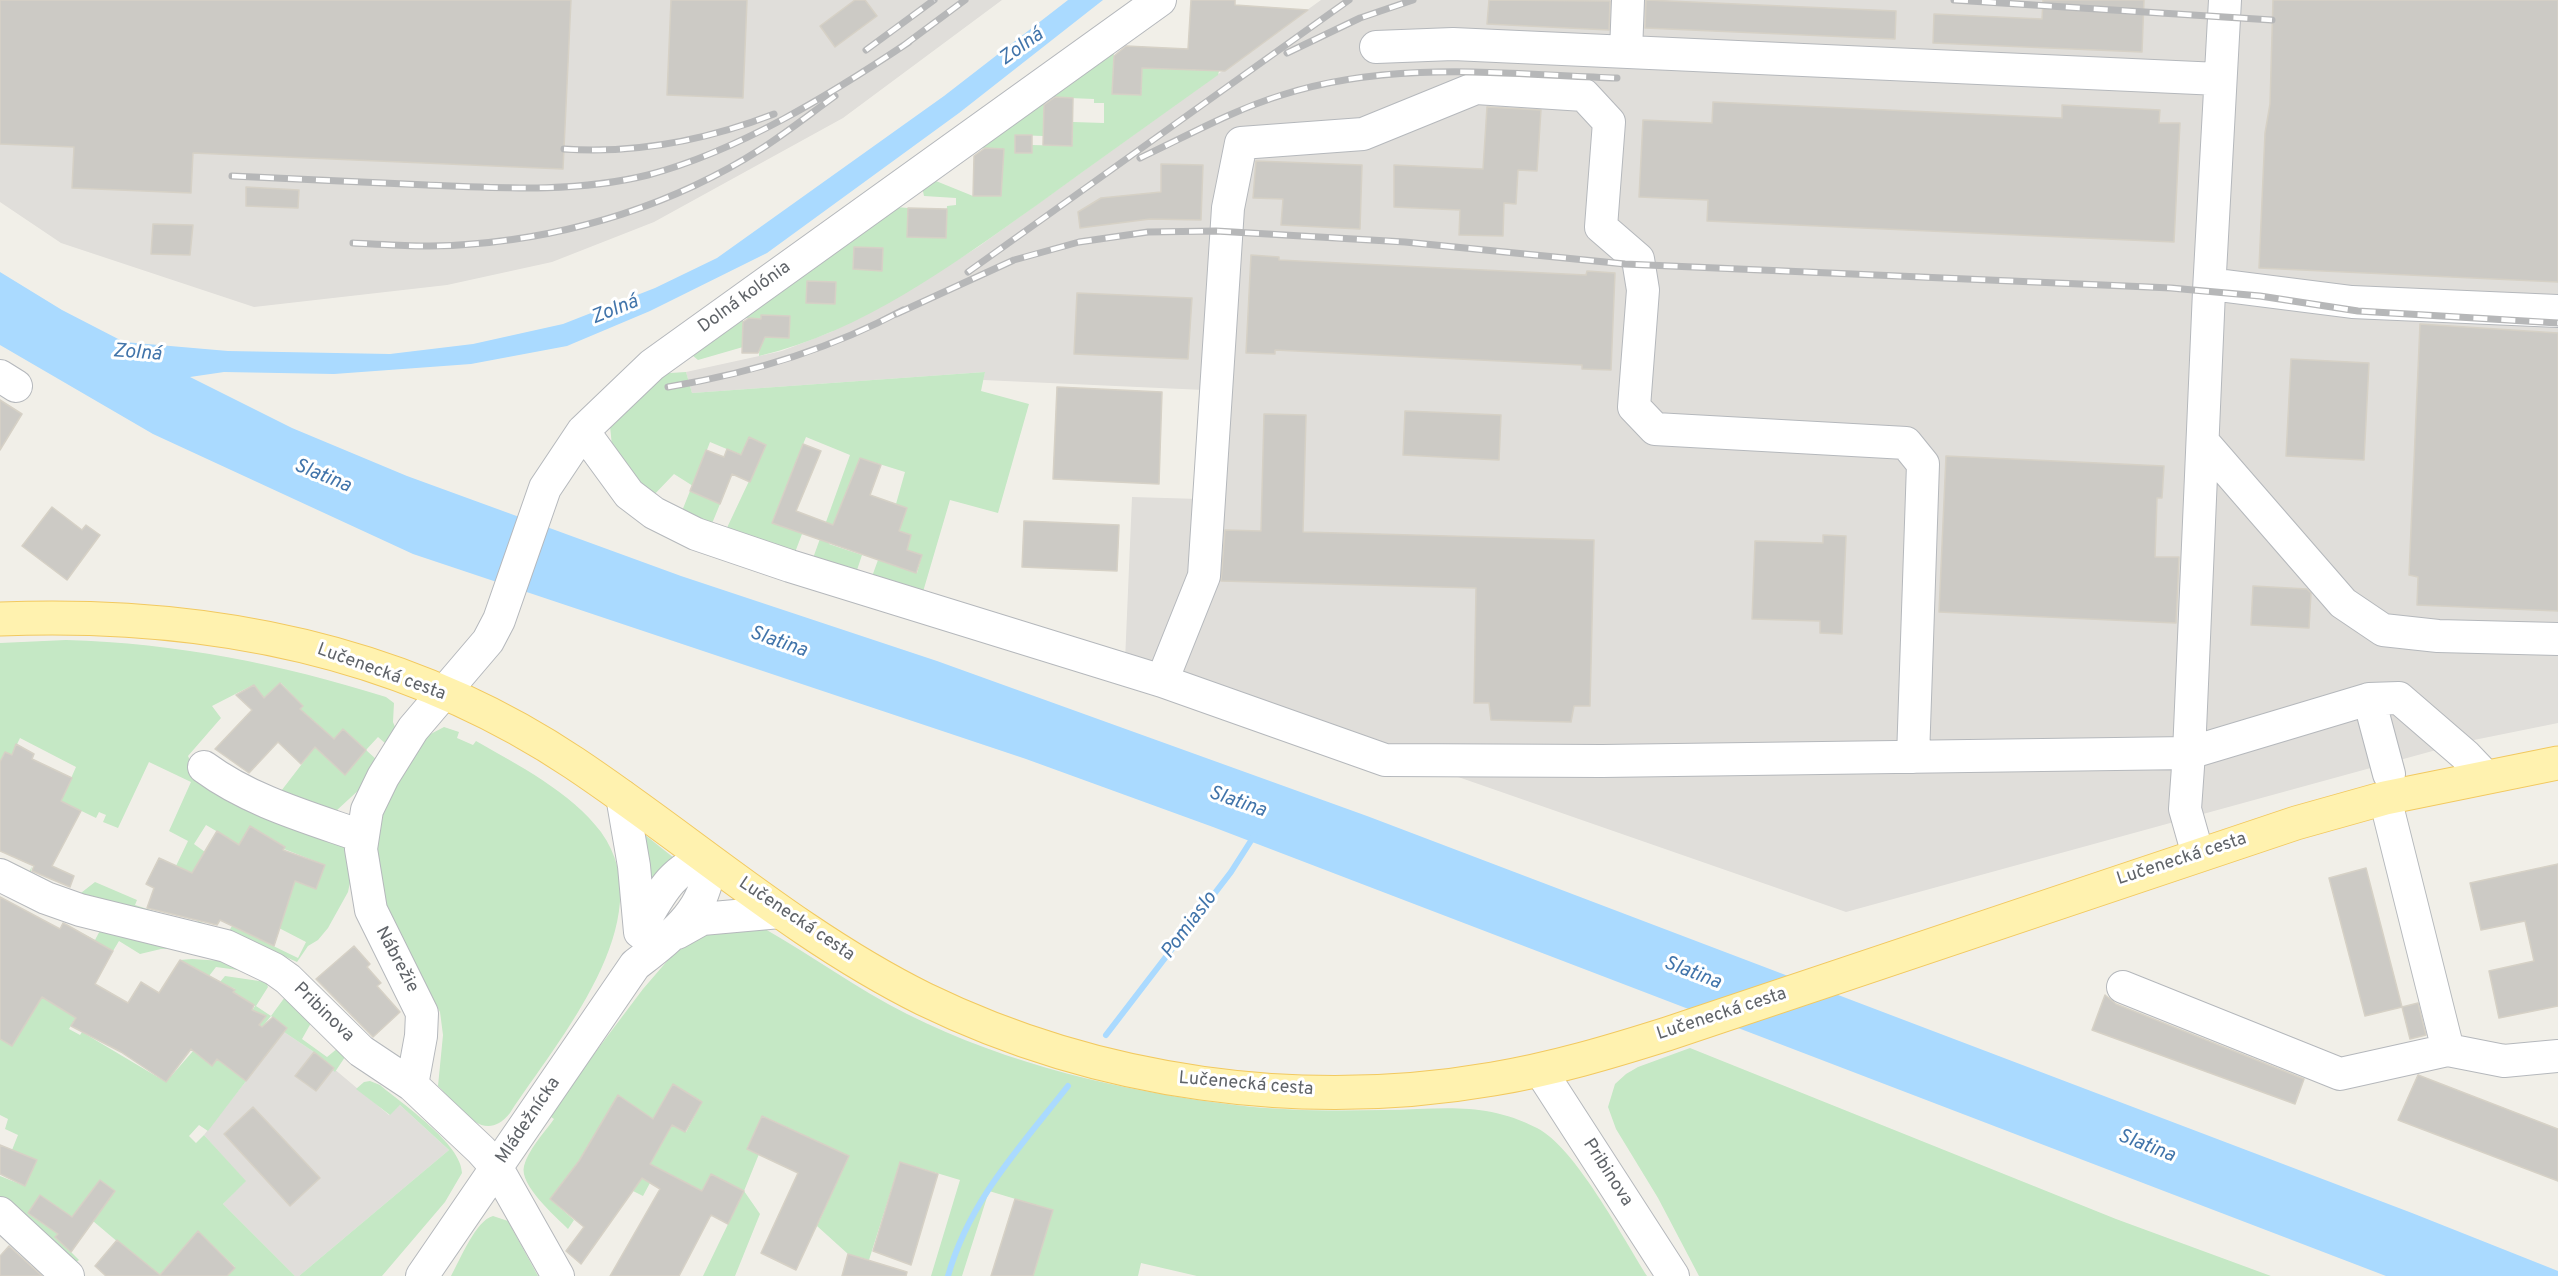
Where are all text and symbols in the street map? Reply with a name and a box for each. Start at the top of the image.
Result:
water label: Zolná [995,24,1049,72]
street label: Dolná kolónia [695,257,795,339]
water label: Zolná [588,291,642,331]
water label: Zolná [112,340,162,368]
water label: Slatina [290,455,354,499]
water label: Slatina [746,622,810,664]
street label: Lučenecká cesta [314,640,448,706]
water label: Slatina [1205,782,1269,824]
street label: Lučenecká cesta [2114,829,2250,891]
street label: Lučenecká cesta [734,873,858,967]
water label: Pomiaslo [1157,888,1223,964]
street label: Nábrežie [370,923,422,997]
water label: Slatina [1660,952,1724,996]
street label: Pribinova [288,979,358,1047]
street label: Lučenecká cesta [1654,984,1790,1046]
street label: Lučenecká cesta [1178,1068,1314,1102]
street label: Mládežnícka [492,1074,566,1168]
water label: Slatina [2114,1125,2178,1169]
street label: Pribinova [1577,1135,1637,1211]

